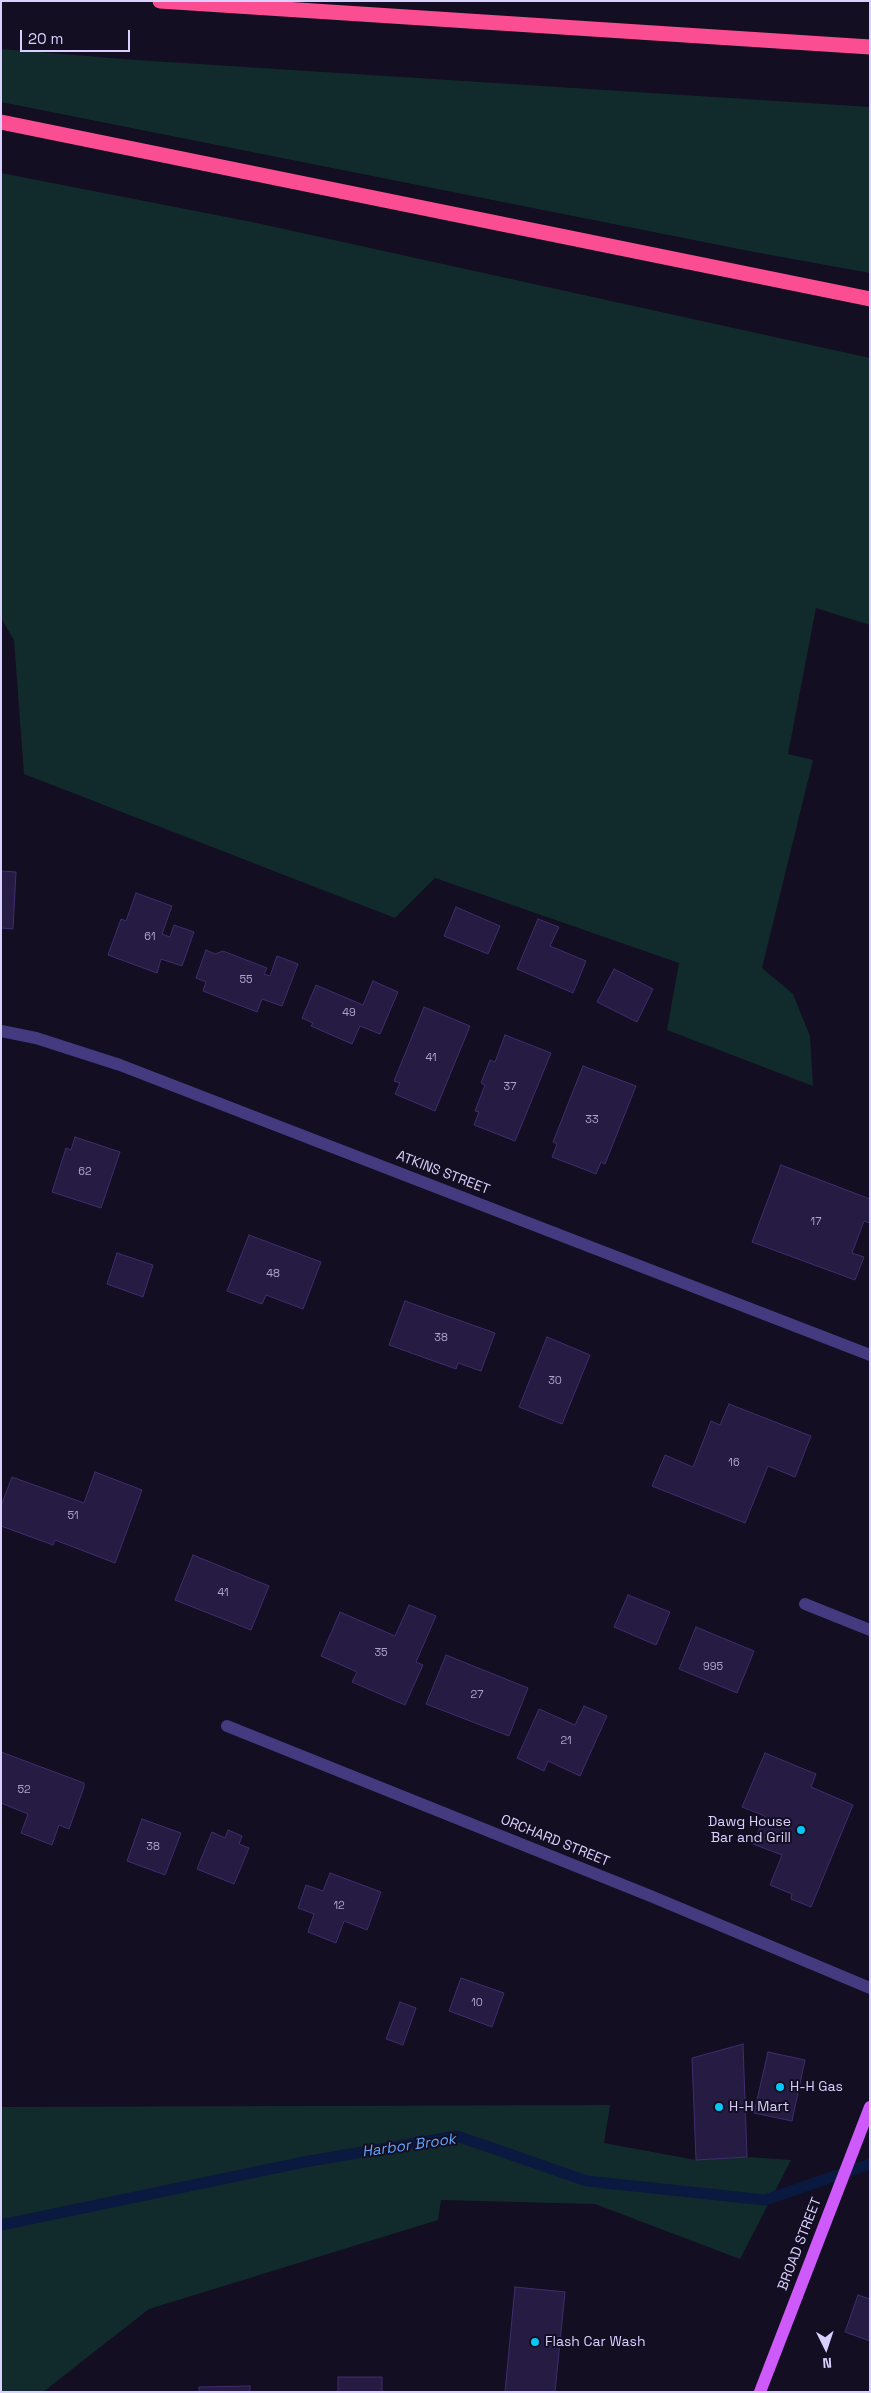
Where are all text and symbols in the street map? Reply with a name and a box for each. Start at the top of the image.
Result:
scale bar [22,20,132,52]
text: 20 m [28,29,63,48]
house number: 61 [144,930,156,944]
house number: 55 [239,973,253,987]
house number: 49 [342,1006,356,1020]
house number: 41 [425,1051,437,1065]
house number: 37 [504,1080,516,1094]
house number: 33 [585,1113,599,1127]
street label: ATKINS STREET [394,1147,492,1199]
house number: 62 [78,1165,92,1179]
house number: 17 [811,1215,821,1229]
house number: 48 [266,1267,280,1281]
house number: 38 [434,1331,448,1345]
house number: 30 [548,1374,562,1388]
house number: 16 [728,1456,740,1470]
house number: 51 [67,1509,79,1523]
house number: 41 [217,1586,229,1600]
house number: 35 [374,1646,388,1660]
house number: 995 [703,1660,723,1674]
house number: 27 [471,1688,483,1702]
house number: 21 [560,1734,572,1748]
house number: 52 [17,1783,31,1797]
street label: ORCHARD STREET [498,1811,612,1871]
place label: Dawg House Bar and Grill [708,1814,791,1846]
marker: Dawg House Bar and Grill [795,1824,807,1836]
house number: 38 [146,1840,160,1854]
house number: 12 [333,1899,345,1913]
house number: 10 [471,1996,483,2010]
place label: H-H Gas [790,2079,843,2095]
marker: H-H Gas [774,2081,786,2093]
place label: H-H Mart [729,2099,789,2115]
marker: H-H Mart [713,2101,725,2113]
water label: Harbor Brook [361,2131,457,2161]
street label: BROAD STREET [775,2195,825,2293]
north arrow [801,2323,851,2373]
place label: Flash Car Wash [545,2334,646,2350]
marker: Flash Car Wash [529,2336,541,2348]
text: N [822,2354,832,2372]

